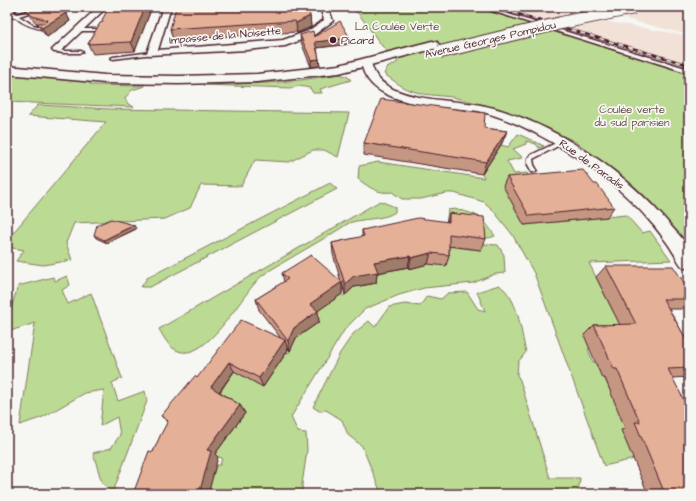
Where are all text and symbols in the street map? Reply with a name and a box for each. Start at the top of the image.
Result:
street label: Avenue Georges Pompidou [423,17,558,63]
park label: La Coulée Verte [355,19,439,34]
street label: Impasse de la Noisette [169,23,282,48]
place label: Picard [341,33,374,48]
marker: Picard [328,35,338,45]
park label: Coulée verte du sud parisien [595,102,670,130]
street label: Rue de Paradis [556,136,628,193]

